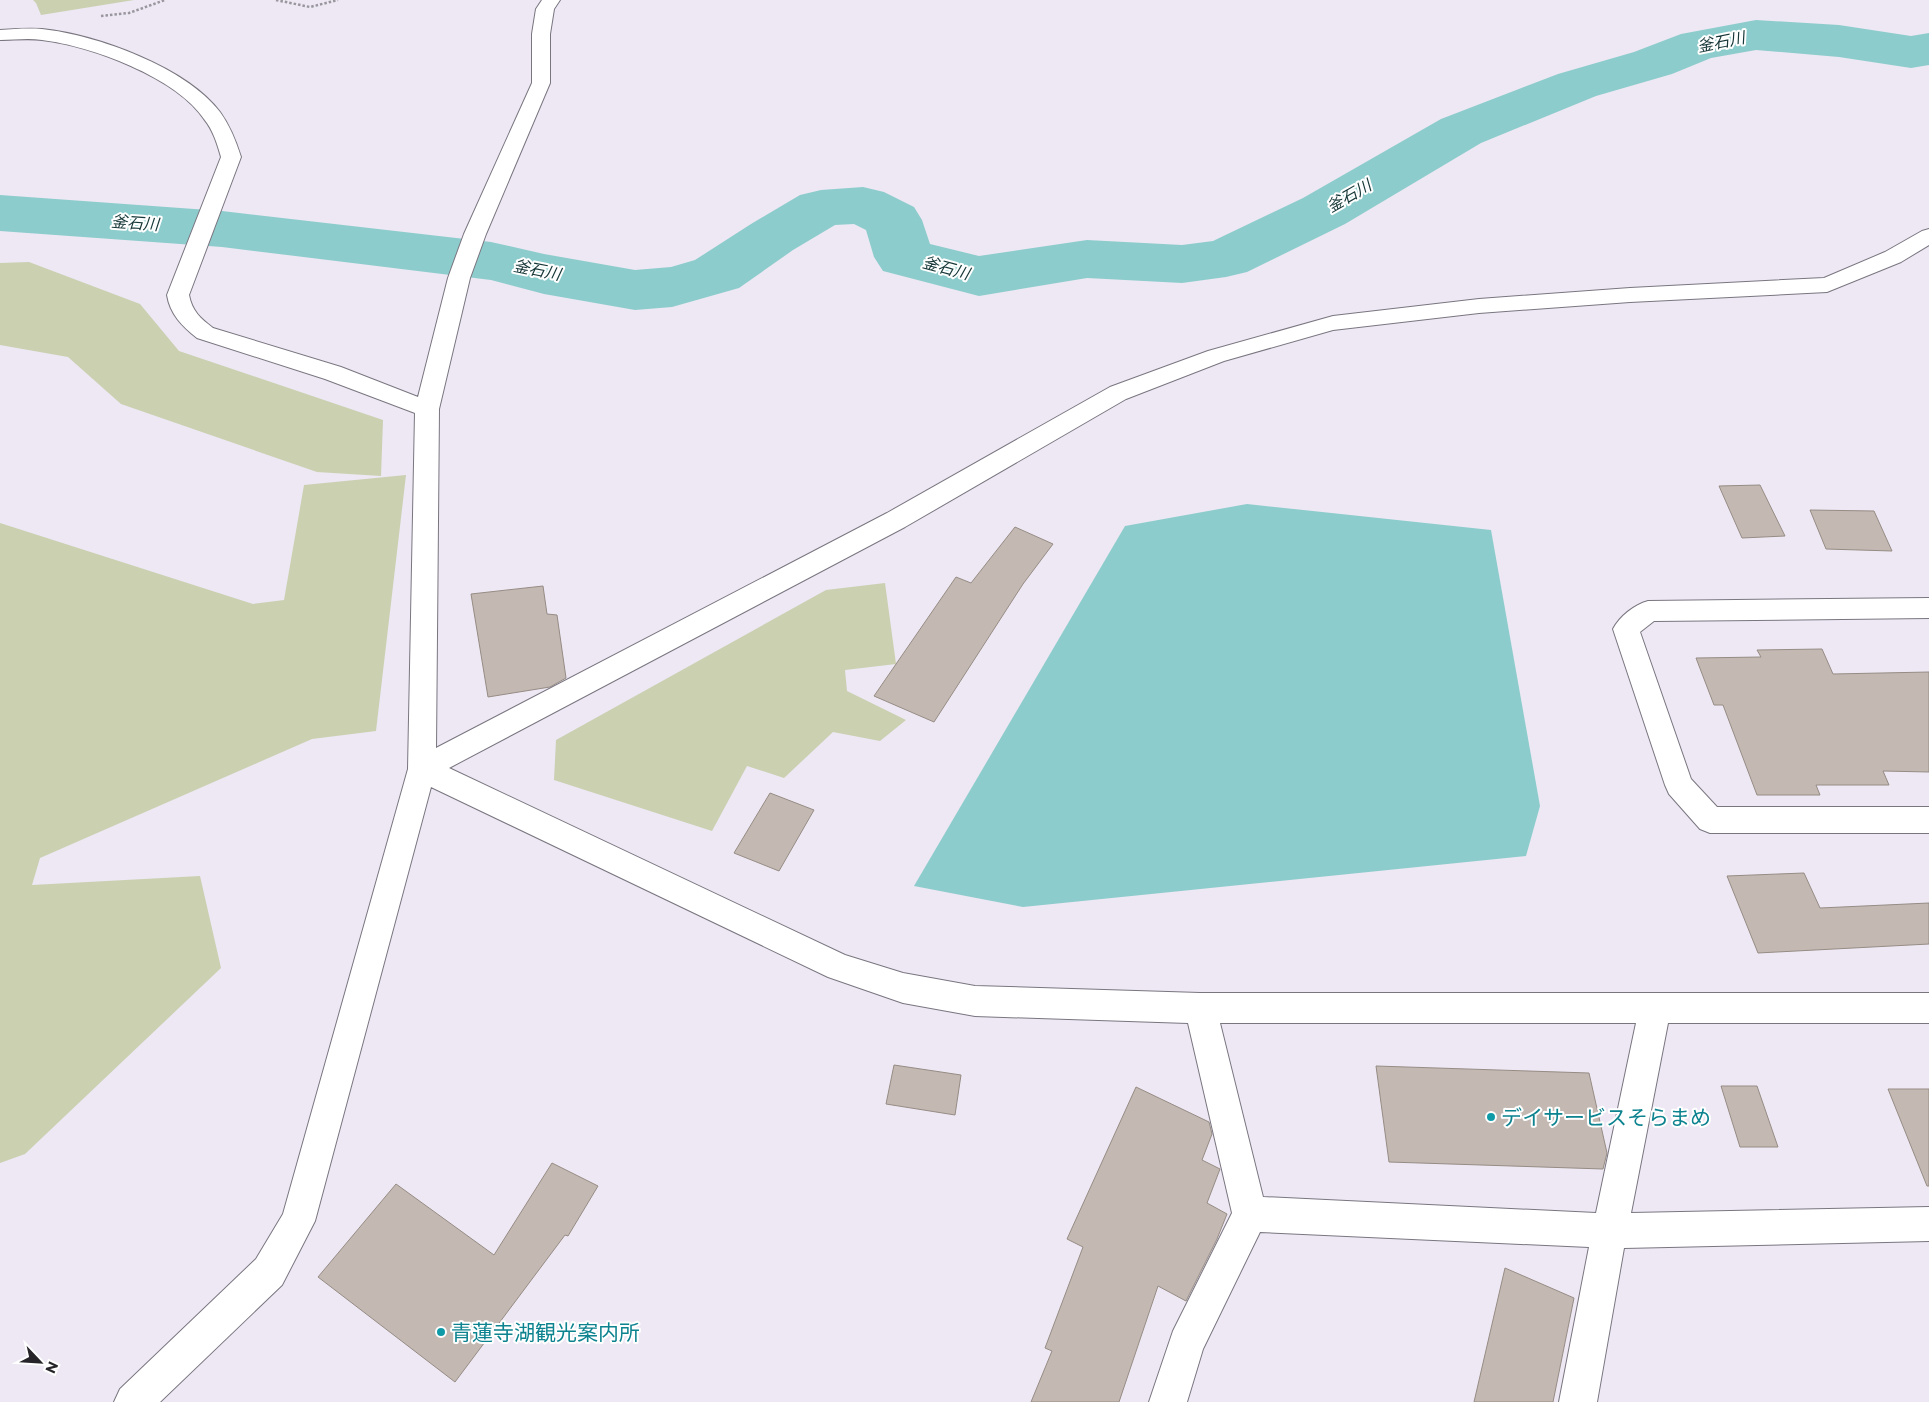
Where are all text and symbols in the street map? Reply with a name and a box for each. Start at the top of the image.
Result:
water label: 釜石川 [1696,28,1748,56]
water label: 釜石川 [1323,175,1376,216]
water label: 釜石川 [110,212,162,234]
water label: 釜石川 [920,253,974,284]
water label: 釜石川 [512,256,564,284]
place label: デイサービスそらまめ [1501,1105,1711,1130]
marker: デイサービスそらまめ [1485,1111,1497,1123]
place label: 青蓮寺湖観光案内所 [451,1320,640,1345]
marker: 青蓮寺湖観光案内所 [435,1326,447,1338]
north arrow [15,1337,65,1387]
text: N [41,1359,62,1376]

